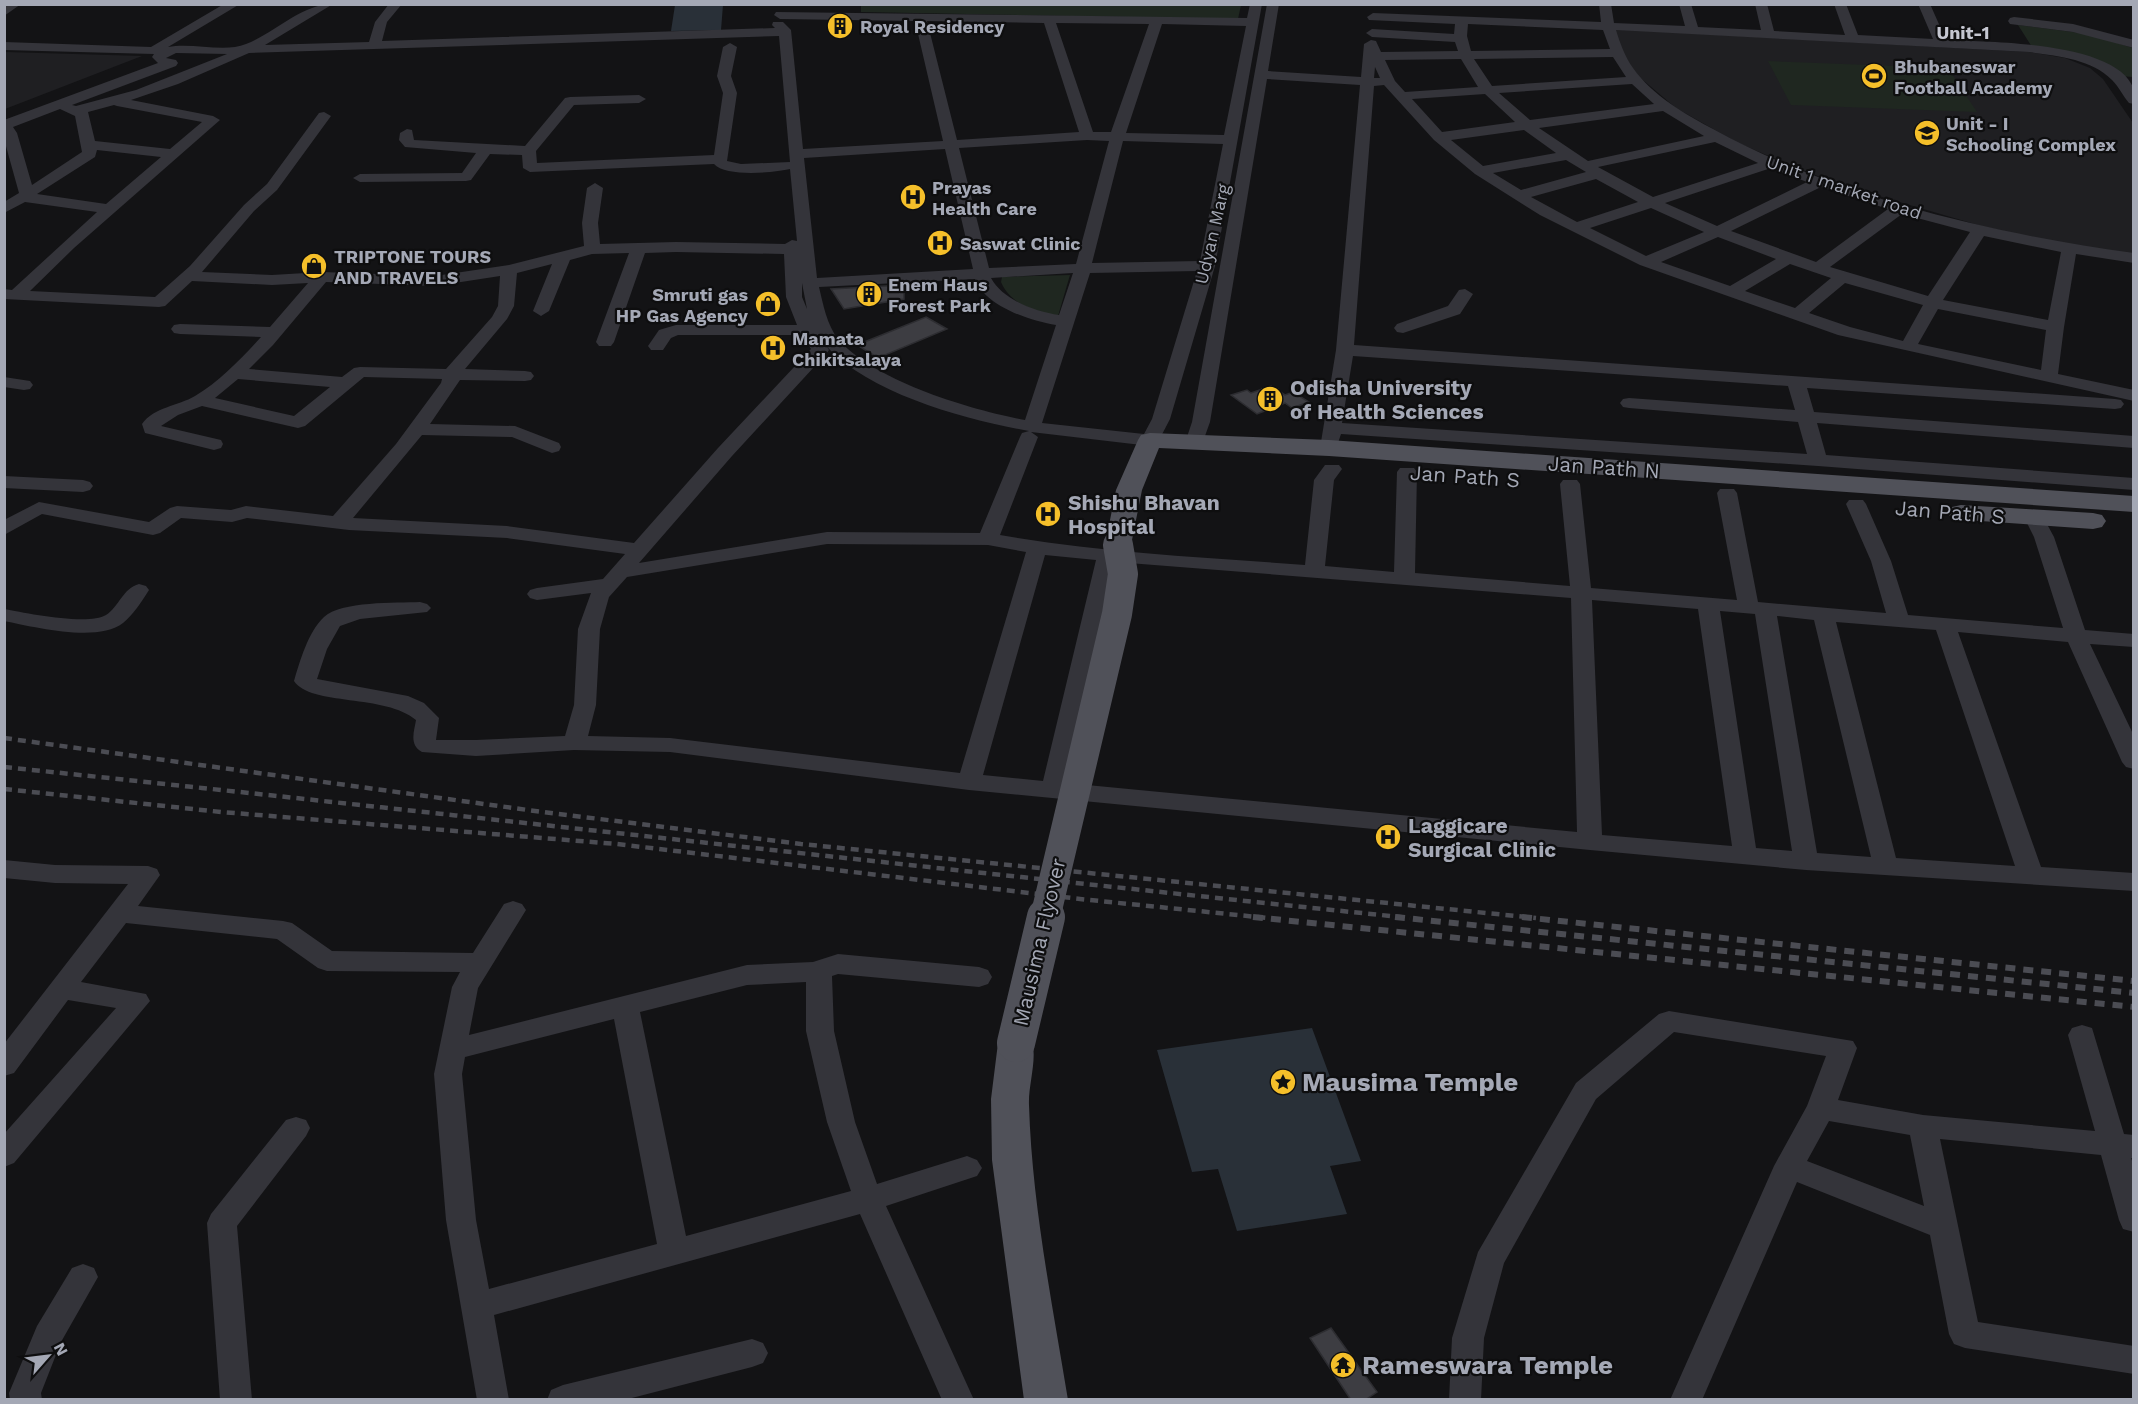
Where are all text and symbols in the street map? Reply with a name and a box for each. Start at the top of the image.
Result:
building icon: Royal Residency [825,11,855,41]
place label: Royal Residency [860,16,1005,37]
district label: Unit-1 [1936,22,1990,43]
place label: Bhubaneswar Football Academy [1894,56,2053,98]
sports icon: Bhubaneswar Football Academy [1859,61,1889,91]
place label: Unit - I Schooling Complex [1946,113,2116,155]
school or university icon: Unit - I Schooling Complex [1912,118,1942,148]
street label: Unit 1 market road [1764,151,1924,223]
place label: Prayas Health Care [932,177,1037,219]
street label: Udyan Marg [1190,181,1234,286]
hospital icon: Prayas Health Care [898,182,928,212]
hospital icon: Saswat Clinic [925,228,955,258]
place label: Saswat Clinic [960,233,1081,254]
place label: TRIPTONE TOURS AND TRAVELS [334,246,491,288]
shop icon: TRIPTONE TOURS AND TRAVELS [299,251,329,281]
place label: Enem Haus Forest Park [888,274,992,316]
building icon: Enem Haus Forest Park [854,279,884,309]
place label: Smruti gas HP Gas Agency [616,284,749,326]
shop icon: Smruti gas HP Gas Agency [753,289,783,319]
place label: Mamata Chikitsalaya [792,328,902,370]
hospital icon: Mamata Chikitsalaya [758,333,788,363]
place label: Odisha University of Health Sciences [1290,375,1484,424]
building icon: Odisha University of Health Sciences [1255,384,1285,414]
street label: Jan Path N [1547,451,1661,483]
street label: Jan Path S [1409,460,1521,492]
place label: Shishu Bhavan Hospital [1068,490,1220,539]
street label: Jan Path S [1894,495,2006,529]
hospital icon: Shishu Bhavan Hospital [1033,499,1063,529]
place label: Laggicare Surgical Clinic [1408,813,1556,862]
hospital icon: Laggicare Surgical Clinic [1373,822,1403,852]
street label: Mausima Flyover [1008,855,1071,1028]
place icon: Mausima Temple [1268,1067,1298,1097]
place label: Mausima Temple [1302,1067,1518,1097]
north arrow [18,1326,78,1386]
text: N [50,1339,72,1359]
temple icon: Rameswara Temple [1328,1350,1358,1380]
place label: Rameswara Temple [1362,1350,1613,1380]

